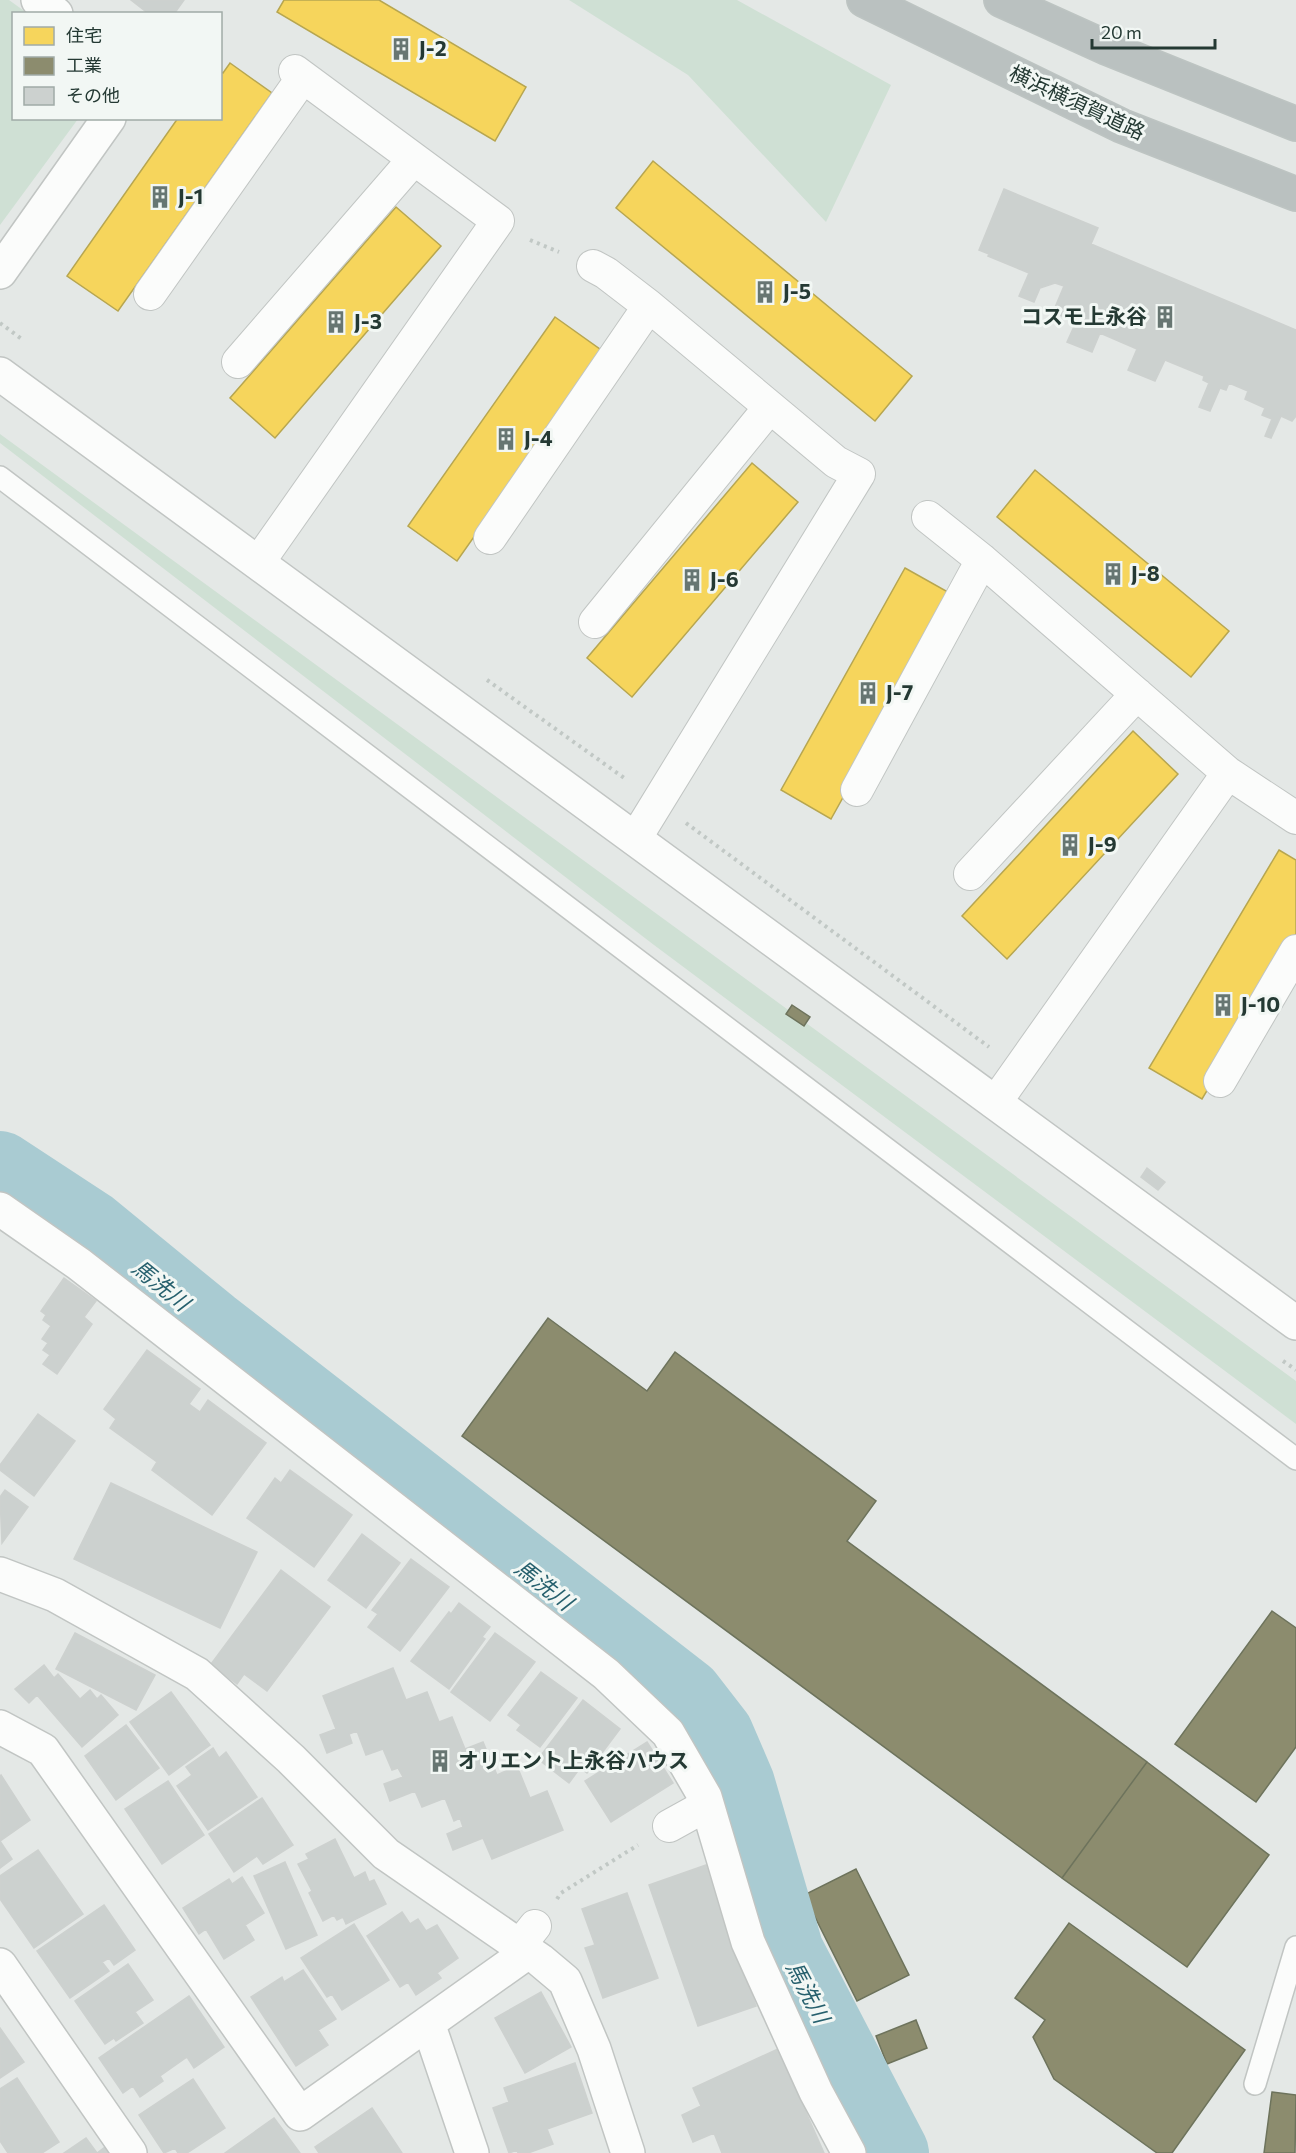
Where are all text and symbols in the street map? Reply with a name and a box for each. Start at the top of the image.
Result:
legend [12,12,222,120]
scale bar [1092,12,1215,50]
text: 20 m [1101,21,1142,43]
text: 住宅 [66,24,102,46]
place label: J-2 [419,35,447,60]
building icon: J-2 [388,36,414,62]
text: 工業 [66,54,102,76]
street label: 横浜横須賀道路 [1006,59,1150,144]
text: その他 [66,84,120,106]
place label: J-1 [178,183,203,208]
building icon: J-1 [147,184,173,210]
place label: J-5 [783,278,811,303]
building icon: J-5 [752,279,778,305]
place label: コスモ上永谷 [1021,303,1147,328]
building icon: コスモ上永谷 [1152,304,1178,330]
place label: J-3 [354,308,382,333]
building icon: J-3 [323,309,349,335]
place label: J-4 [524,425,553,450]
building icon: J-4 [493,426,519,452]
place label: J-8 [1131,560,1160,585]
building icon: J-8 [1100,561,1126,587]
place label: J-6 [710,566,739,591]
building icon: J-6 [679,567,705,593]
place label: J-7 [886,679,913,704]
building icon: J-7 [855,680,881,706]
place label: J-9 [1088,831,1117,856]
building icon: J-9 [1057,832,1083,858]
place label: J-10 [1241,991,1280,1016]
building icon: J-10 [1210,992,1236,1018]
water label: 馬洗川 [127,1253,197,1317]
water label: 馬洗川 [510,1554,580,1617]
place label: オリエント上永谷ハウス [458,1747,689,1772]
building icon: オリエント上永谷ハウス [427,1748,453,1774]
water label: 馬洗川 [781,1956,837,2029]

